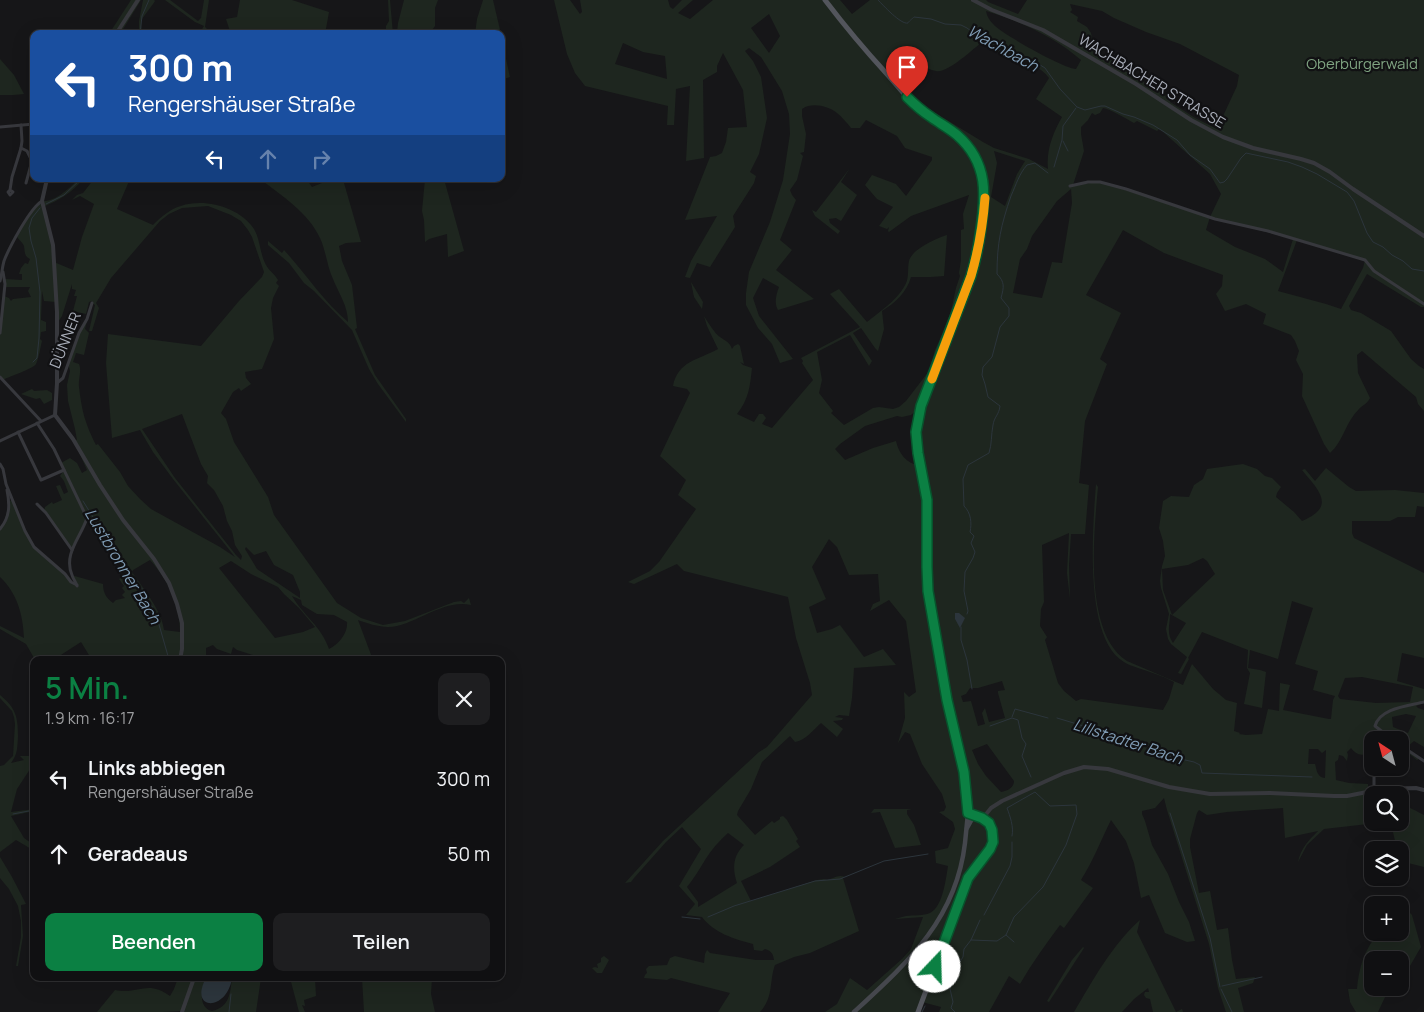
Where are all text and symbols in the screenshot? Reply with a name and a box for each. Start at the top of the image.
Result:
water label: Wachbach [963,19,1043,77]
street label: WACHBACHER STRASSE [1075,29,1229,133]
text: 300 m [128,44,233,92]
pin [886,46,928,97]
icon: left [45,50,110,115]
icon: arrive [893,53,921,81]
park label: Oberbürgerwald [1306,53,1418,74]
text: Rengershäuser Straße [128,89,356,119]
icon: left [201,145,229,173]
icon: ahead [254,145,282,173]
icon: right [307,145,335,173]
street label: DÜNNER [44,309,86,371]
water label: Lustbronner Bach [80,504,167,628]
text: 5 Min. [45,667,129,708]
button: close [438,673,490,725]
text: 1.9 km · 16:17 [45,707,135,729]
water label: Lillstadter Bach [1070,713,1186,769]
north arrow [1364,731,1409,776]
map controls [1364,731,1409,996]
text: Links abbiegen [88,755,225,781]
icon: left [45,765,73,793]
text: 300 m [436,766,490,792]
text: Rengershäuser Straße [88,781,254,803]
button: search [1364,786,1409,831]
icon: ahead [45,840,73,868]
text: Geradeaus [88,841,188,867]
text: 50 m [448,841,490,867]
button: layers [1364,841,1409,886]
button: + [1364,896,1409,941]
button: Beenden [45,913,263,971]
button: Teilen [273,913,490,971]
position arrow [908,940,960,992]
button: − [1364,951,1409,996]

